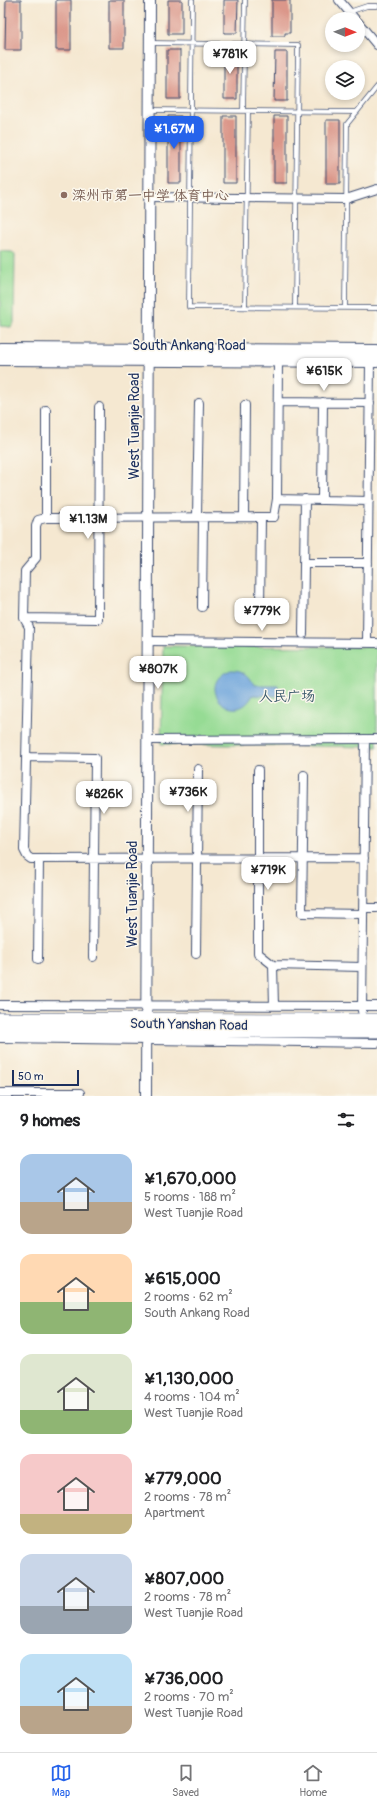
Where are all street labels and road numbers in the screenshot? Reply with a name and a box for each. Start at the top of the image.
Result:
street label: South Ankang Road [132,337,246,354]
street label: West Tuanjie Road [126,372,143,479]
street label: West Tuanjie Road [124,840,141,947]
street label: South Yanshan Road [130,1015,248,1034]

